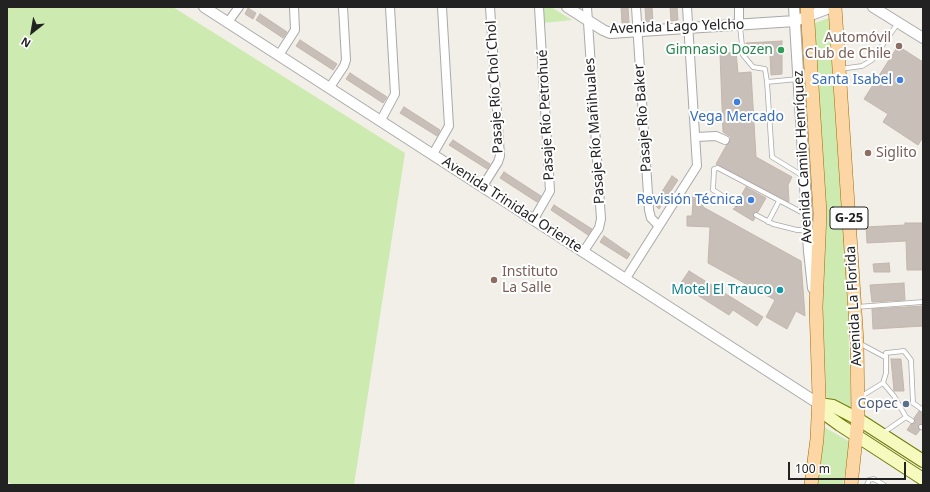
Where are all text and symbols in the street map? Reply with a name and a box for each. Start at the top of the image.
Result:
north arrow [12,12,52,52]
street label: Avenida Lago Yelcho [609,16,745,38]
street label: Pasaje Río Chol Chol [483,20,507,154]
place label: Automóvil Club de Chile [805,30,891,62]
text: N [18,34,33,51]
marker: Automóvil Club de Chile [894,41,904,51]
place label: Gimnasio Dozen [665,42,773,58]
marker: Gimnasio Dozen [776,45,786,55]
street label: Pasaje Río Petrohué [534,49,558,181]
street label: Pasaje Río Mañihuales [582,57,608,205]
street label: Pasaje Río Baker [631,63,655,173]
street label: Avenida Camilo Henríquez [790,70,816,244]
place label: Santa Isabel [812,72,892,88]
marker: Santa Isabel [895,75,905,85]
marker: Vega Mercado [732,97,742,107]
place label: Vega Mercado [690,109,784,125]
place label: Siglito [876,145,917,161]
marker: Siglito [863,148,873,158]
street label: Avenida Trinidad Oriente [439,153,585,257]
place label: Revisión Técnica [637,192,743,208]
marker: Revisión Técnica [746,195,756,205]
road number: G-25 [830,207,868,229]
street label: Avenida La Florida [842,245,866,367]
place label: Instituto La Salle [502,264,558,296]
marker: Instituto La Salle [489,275,499,285]
place label: Motel El Trauco [671,282,772,298]
marker: Motel El Trauco [775,285,785,295]
place label: Copec [857,396,898,412]
marker: Copec [901,399,911,409]
scale bar [790,454,908,480]
text: 100 m [795,460,830,477]

